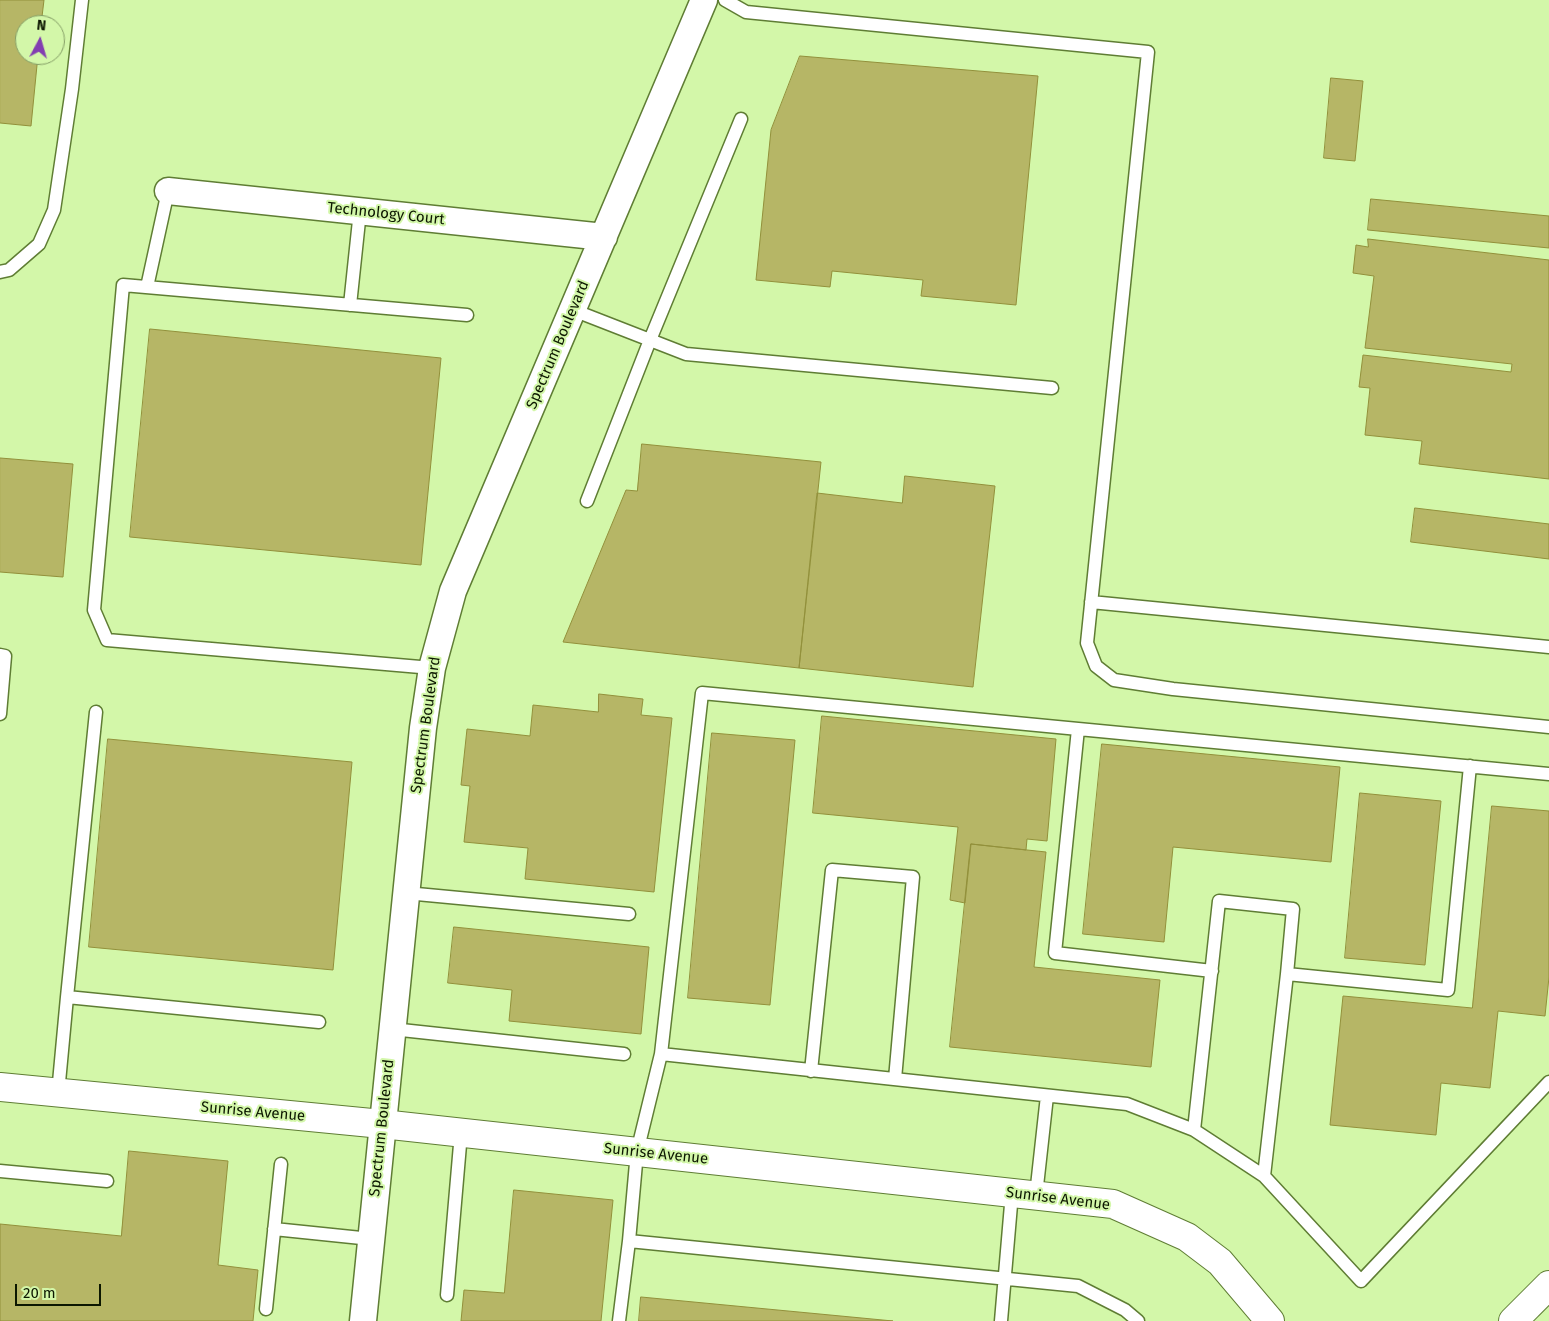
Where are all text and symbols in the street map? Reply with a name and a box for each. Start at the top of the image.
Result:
north arrow [15,15,65,65]
text: N [36,17,47,35]
street label: Technology Court [327,199,445,229]
street label: Spectrum Boulevard [523,278,593,412]
street label: Spectrum Boulevard [407,655,445,795]
street label: Spectrum Boulevard [366,1059,398,1197]
street label: Sunrise Avenue [200,1098,306,1126]
street label: Sunrise Avenue [603,1140,709,1168]
street label: Sunrise Avenue [1005,1184,1111,1214]
scale bar [18,1274,104,1306]
text: 20 m [23,1284,56,1302]

